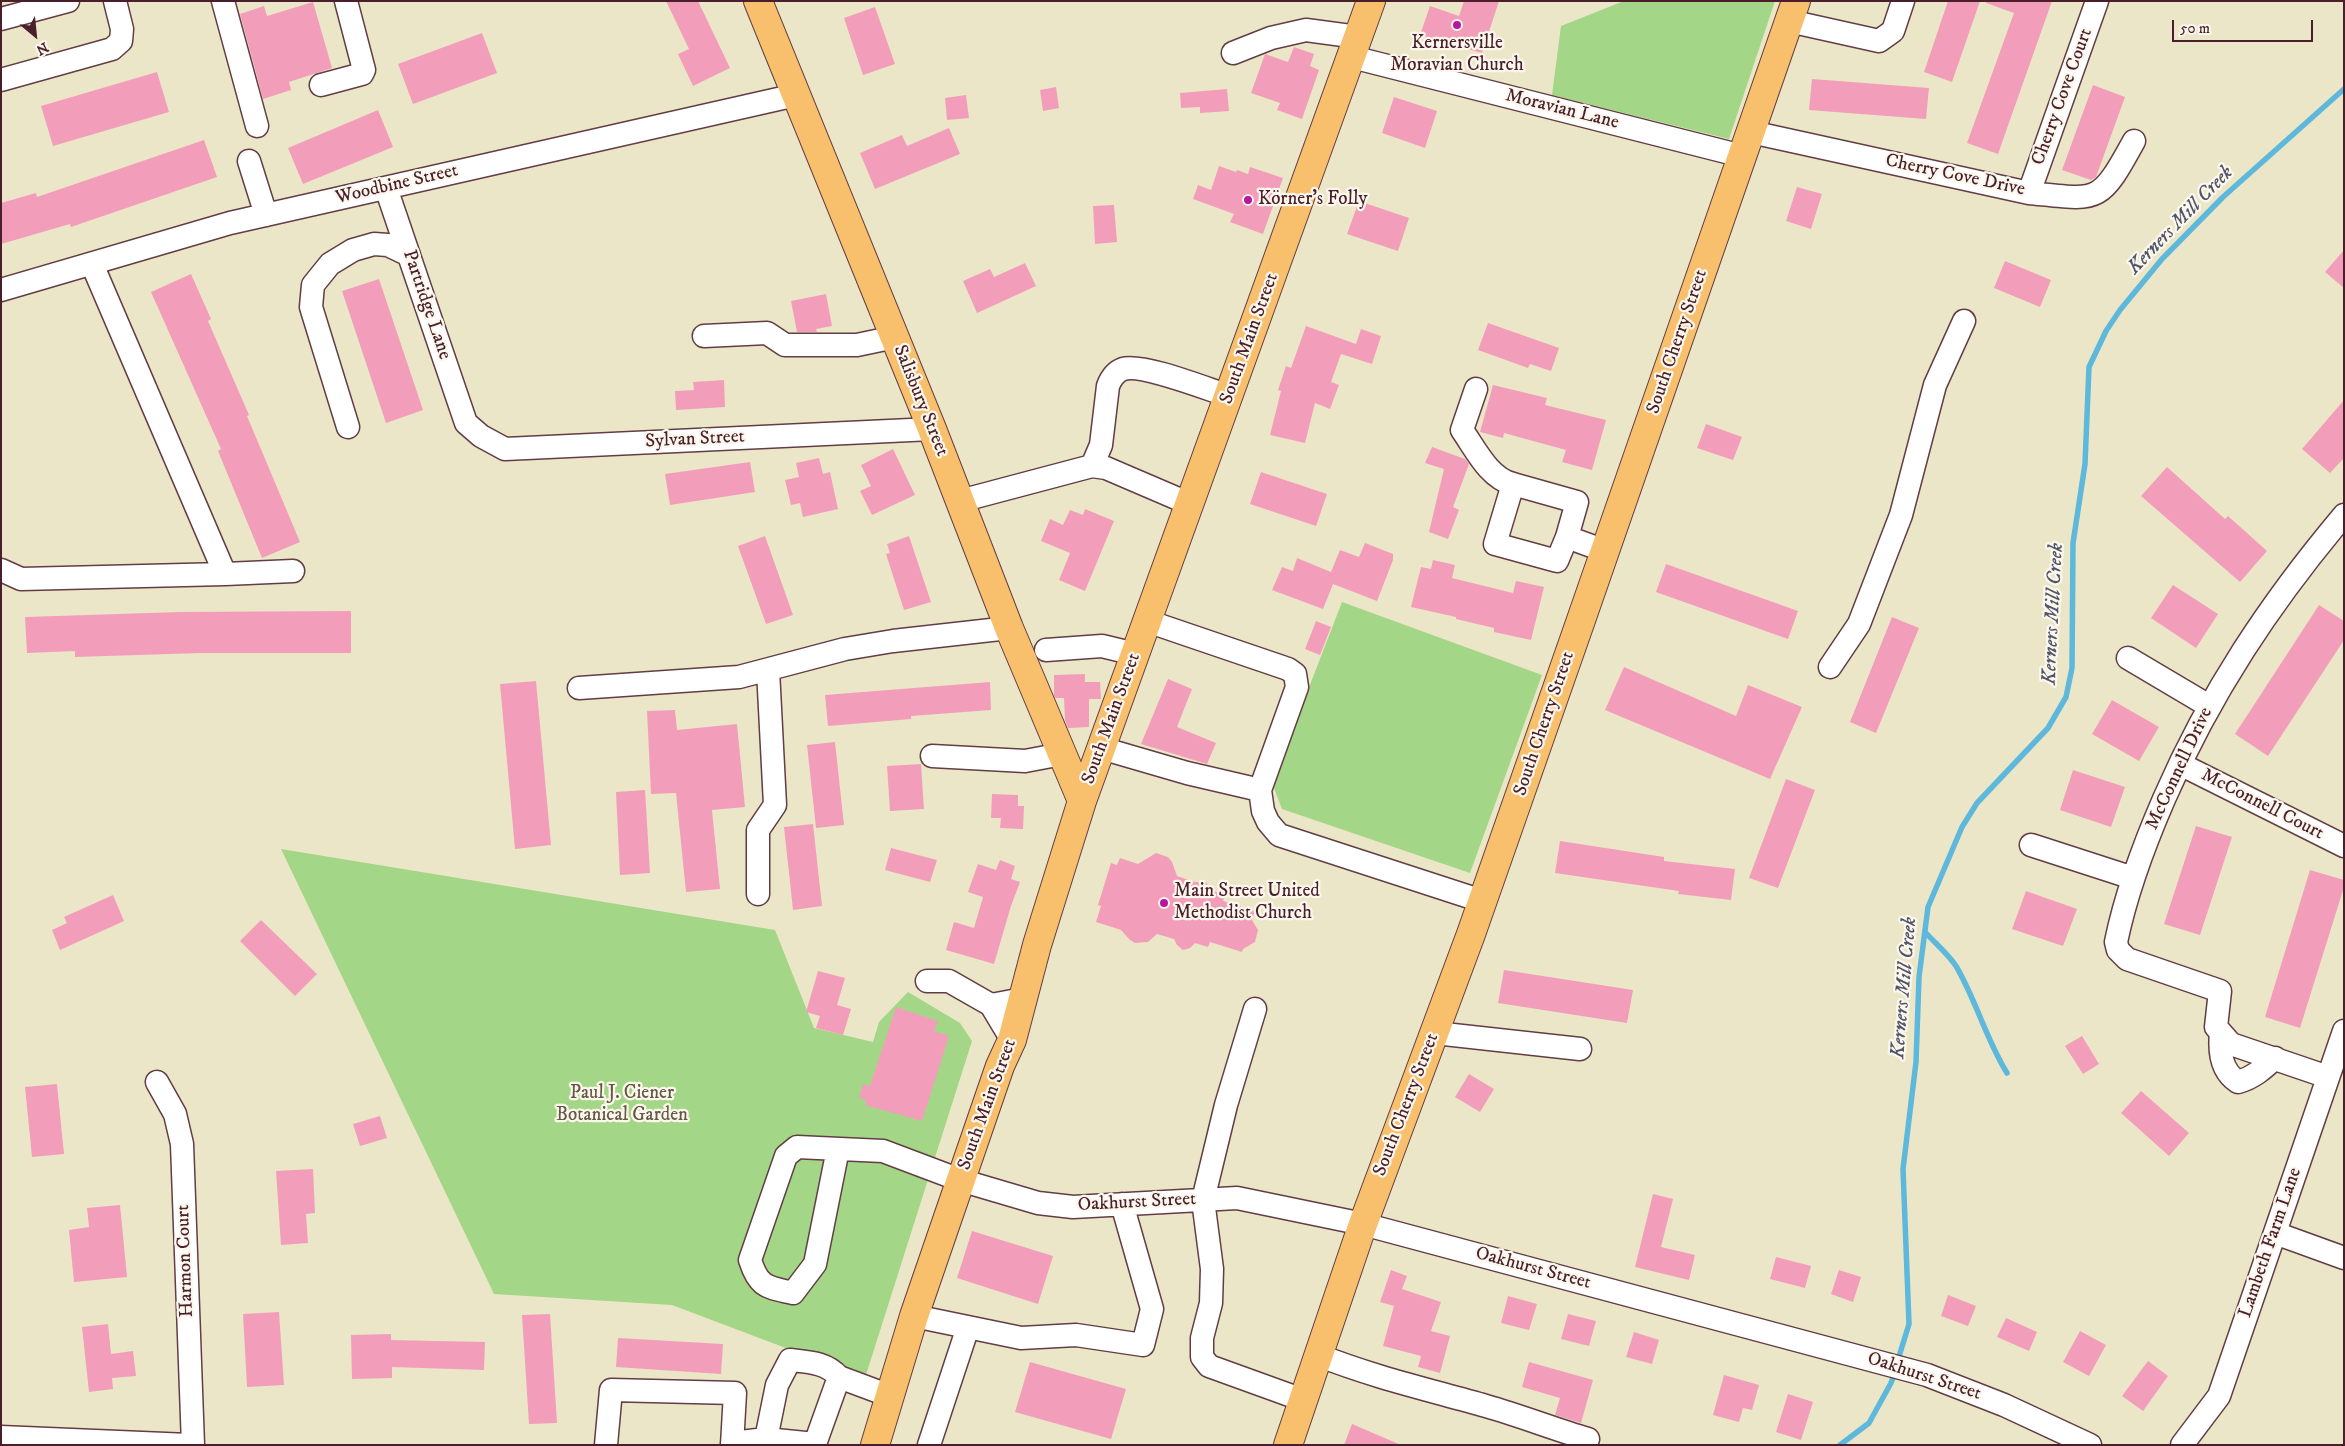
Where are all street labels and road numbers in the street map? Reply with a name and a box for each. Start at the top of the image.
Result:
street label: Cherry Cove Court [2028,25,2098,169]
street label: Moravian Lane [1503,85,1621,135]
street label: Cherry Cove Drive [1883,150,2027,202]
street label: Woodbine Street [334,160,460,210]
street label: Partridge Lane [397,247,455,363]
street label: South Cherry Street [1643,267,1713,417]
street label: South Main Street [1216,270,1284,408]
street label: Salisbury Street [887,342,953,460]
street label: Sylvan Street [645,426,745,454]
street label: South Cherry Street [1510,649,1580,799]
street label: South Main Street [1078,650,1146,788]
street label: McConnell Drive [2142,704,2218,834]
street label: McConnell Court [2197,764,2327,846]
street label: South Cherry Street [1369,1030,1445,1180]
street label: South Main Street [954,1036,1022,1174]
street label: Lambeth Farm Lane [2235,1165,2307,1321]
street label: Oakhurst Street [1077,1189,1197,1217]
street label: Harmon Court [173,1204,199,1318]
street label: Oakhurst Street [1473,1243,1593,1295]
street label: Oakhurst Street [1864,1348,1984,1406]

